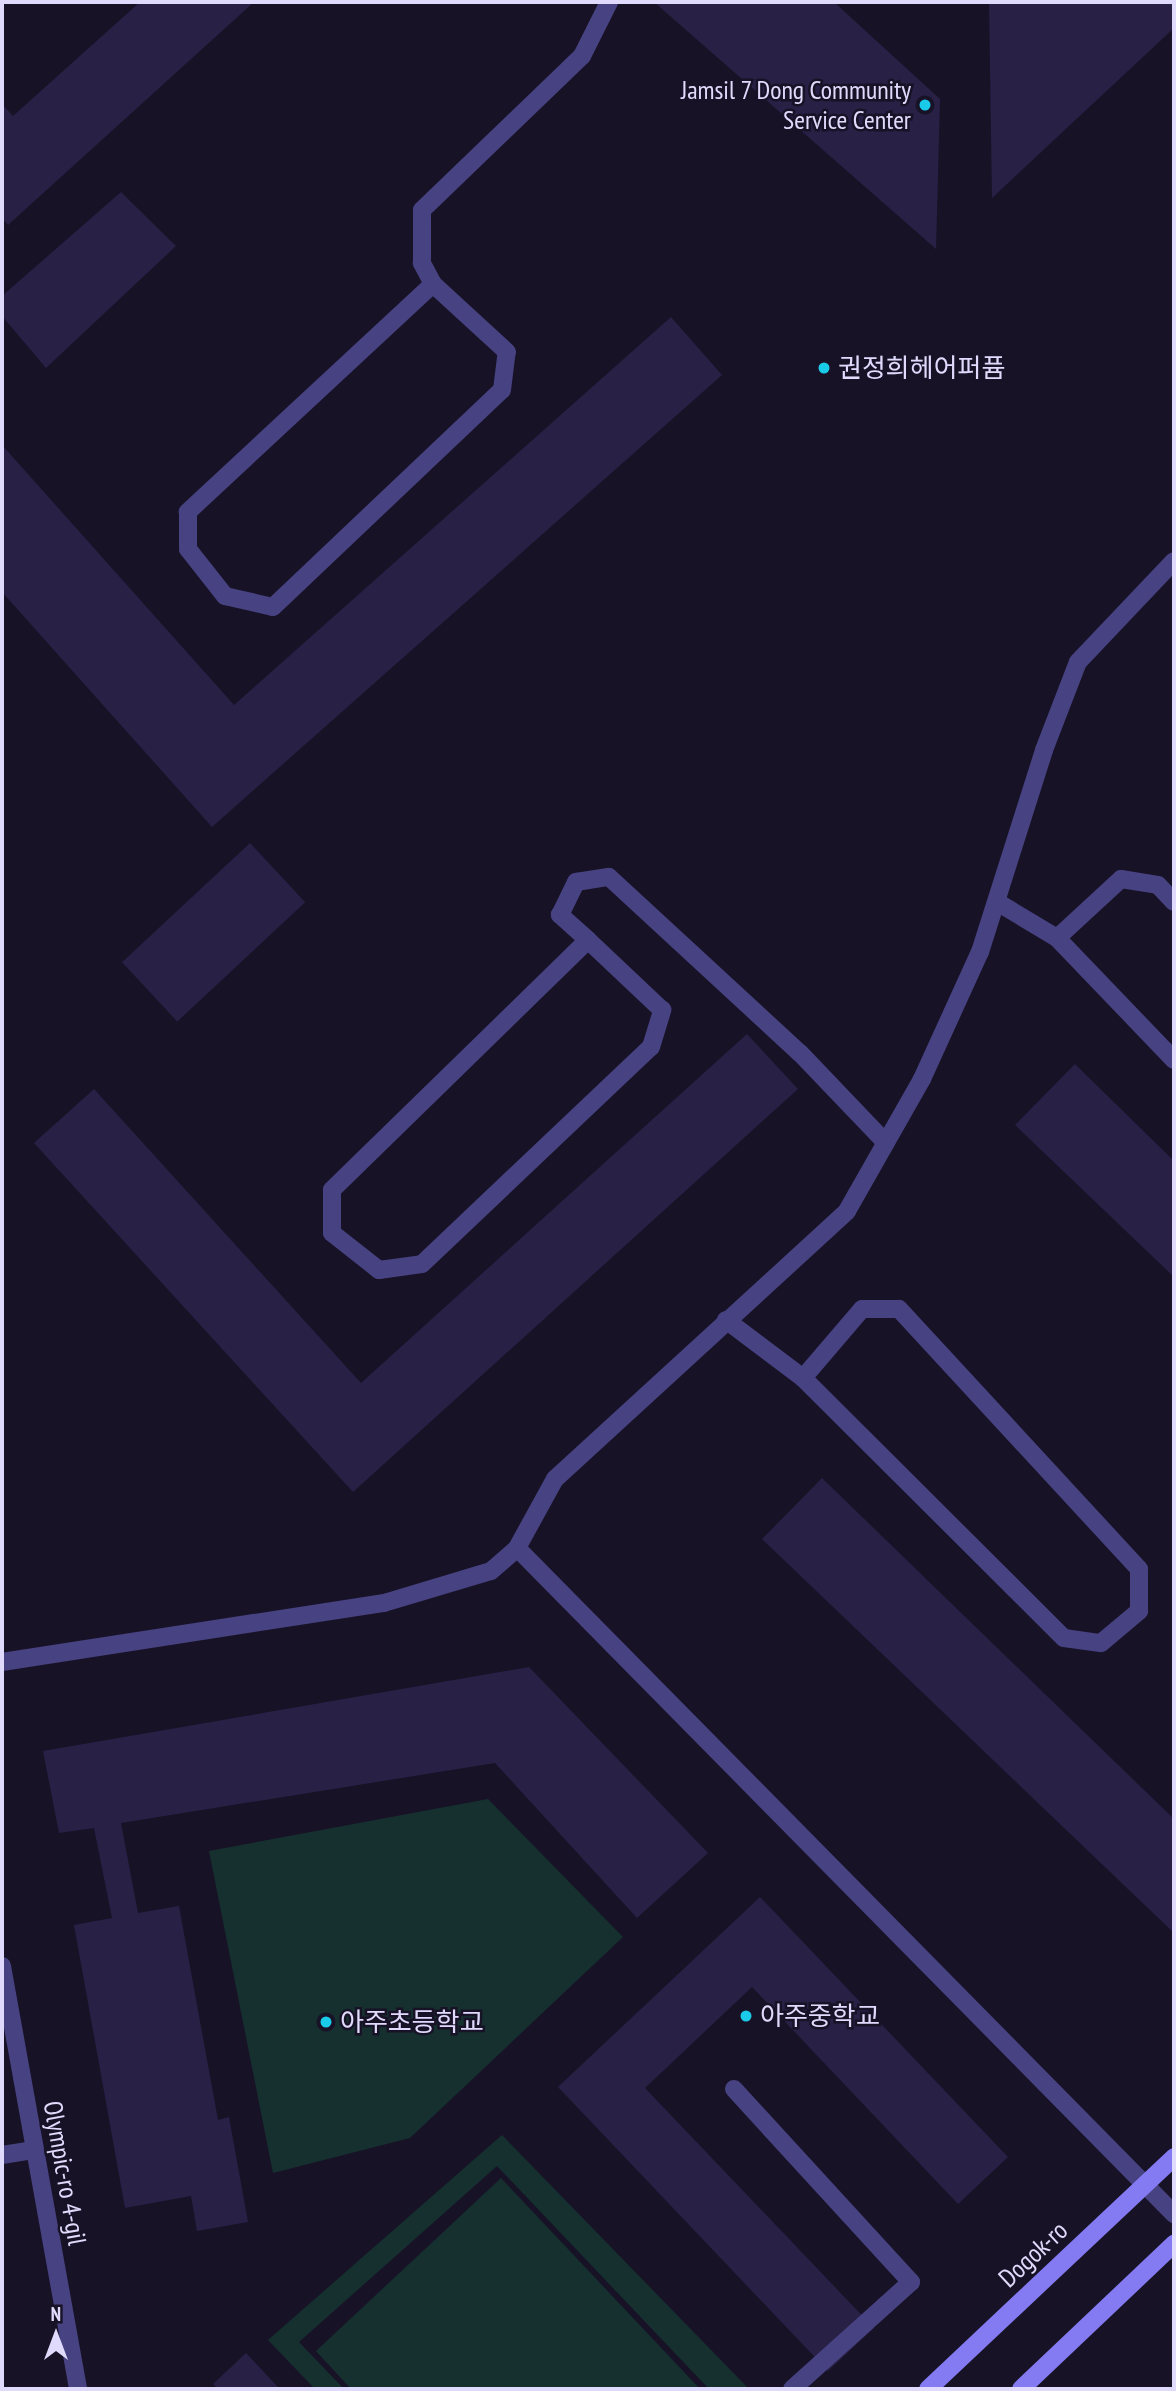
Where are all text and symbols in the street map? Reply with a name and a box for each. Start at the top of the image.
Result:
place label: Jamsil 7 Dong Community Service Center [680,74,911,136]
marker: Jamsil 7 Dong Community Service Center [917,97,933,113]
place label: 권정희헤어퍼퓸 [838,352,1005,384]
marker: 권정희헤어퍼퓸 [816,360,832,376]
place label: 아주중학교 [760,2000,880,2032]
place label: 아주초등학교 [340,2006,484,2038]
marker: 아주중학교 [738,2008,754,2024]
marker: 아주초등학교 [318,2014,334,2030]
street label: Olympic-ro 4-gil [37,2098,93,2248]
street label: Dogok-ro [992,2214,1074,2294]
north arrow [21,2300,91,2370]
text: N [51,2302,61,2326]

